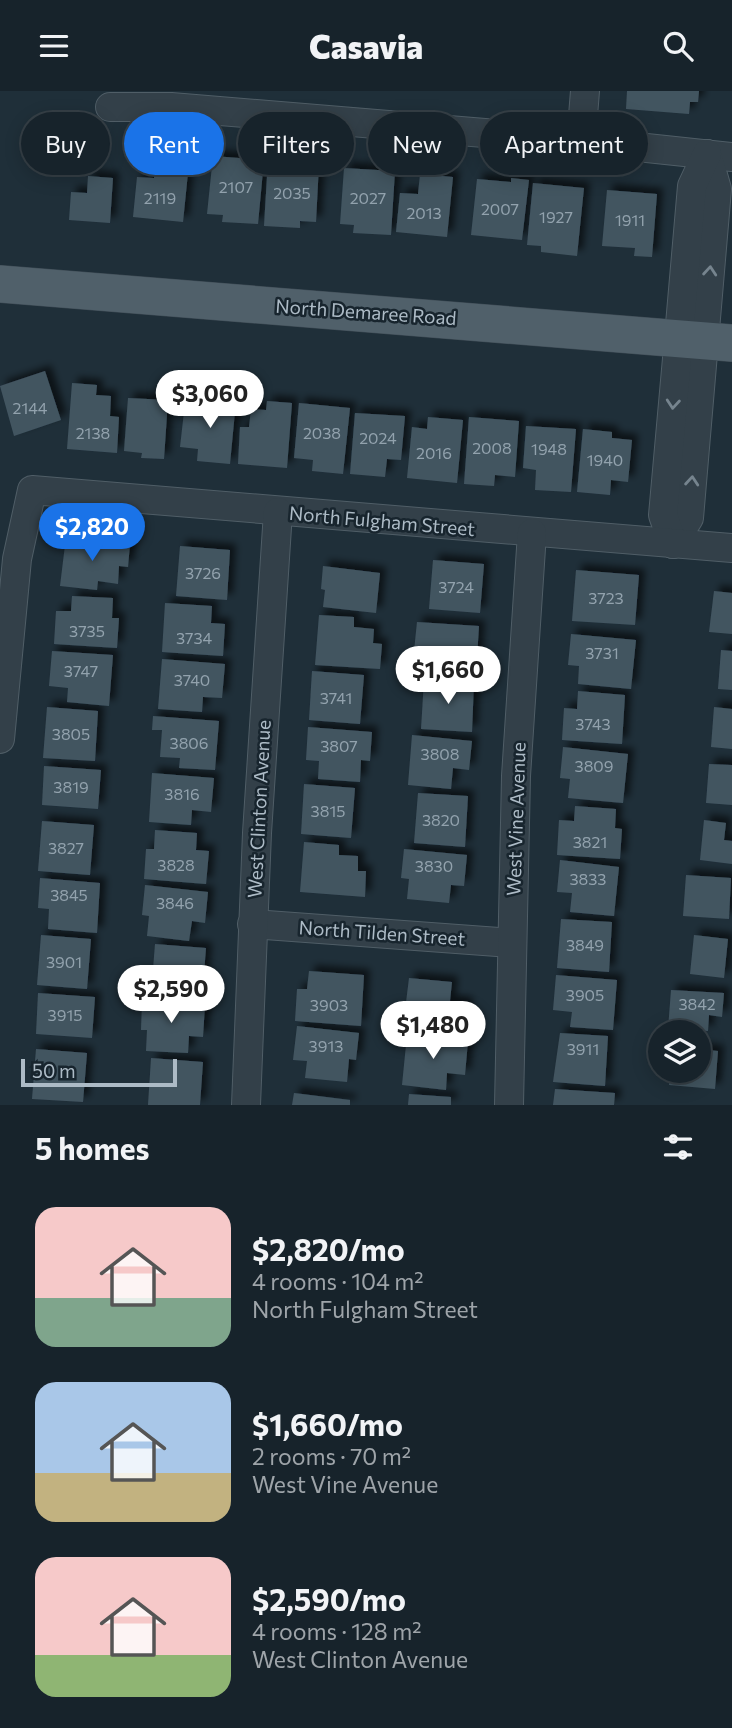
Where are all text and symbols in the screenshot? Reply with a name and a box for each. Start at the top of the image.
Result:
text: Casavia [309,26,423,66]
icon: menu [35,27,73,65]
icon: search [659,27,697,65]
chip: Buy [21,112,110,175]
chip: Rent [124,112,224,175]
chip: Filters [238,112,354,175]
chip: New [368,112,466,175]
chip: Apartment [480,112,648,175]
house number: 2107 [219,177,253,196]
house number: 2035 [273,183,311,202]
house number: 2119 [144,188,176,207]
house number: 2027 [350,188,386,207]
house number: 2007 [481,199,519,218]
house number: 2013 [406,203,442,222]
house number: 1927 [539,207,573,226]
house number: 1911 [615,210,645,229]
one-way arrow [702,265,717,276]
street label: North Demaree Road [275,294,457,329]
pin: $3,060 [153,371,267,430]
text: $3,060 [172,379,248,407]
house number: 2144 [13,398,48,417]
one-way arrow [666,399,681,410]
house number: 2138 [76,423,110,442]
house number: 2038 [303,423,341,442]
house number: 2024 [359,428,397,447]
house number: 2008 [472,438,512,457]
house number: 1948 [531,439,567,458]
house number: 2016 [416,443,452,462]
house number: 1940 [587,450,623,469]
one-way arrow [684,475,699,486]
street label: North Fulgham Street [288,501,476,540]
pin: $2,820 [35,503,149,563]
text: $2,820 [55,512,129,540]
house number: 3726 [185,563,221,582]
house number: 3724 [438,577,474,596]
house number: 3723 [588,588,624,607]
house number: 3735 [69,621,105,640]
house number: 3734 [176,628,213,647]
house number: 3731 [585,643,619,662]
pin: $1,660 [391,647,505,706]
text: $1,660 [412,655,484,683]
house number: 3747 [64,661,98,680]
house number: 3740 [174,670,210,689]
house number: 3741 [320,688,352,707]
house number: 3743 [575,714,611,733]
street label: West Clinton Avenue [242,719,275,899]
house number: 3805 [52,724,90,743]
house number: 3806 [170,733,209,752]
house number: 3807 [320,736,358,755]
street label: West Vine Avenue [501,742,530,896]
house number: 3808 [421,744,460,763]
house number: 3809 [575,756,614,775]
house number: 3819 [53,777,89,796]
house number: 3816 [164,784,200,803]
house number: 3815 [311,801,345,820]
house number: 3820 [422,810,460,829]
house number: 3821 [573,832,607,851]
house number: 3827 [48,838,84,857]
house number: 3828 [157,855,195,874]
house number: 3830 [415,856,453,875]
house number: 3833 [569,869,607,888]
house number: 3845 [50,885,88,904]
house number: 3846 [156,893,194,912]
street label: North Tilden Street [298,915,466,950]
house number: 3849 [566,935,604,954]
house number: 3901 [46,952,82,971]
pin: $2,590 [114,965,228,1025]
text: $2,590 [134,974,208,1002]
house number: 3905 [566,985,604,1004]
house number: 3842 [678,994,716,1013]
house number: 3903 [310,995,348,1014]
pin: $1,480 [376,1002,490,1061]
house number: 3915 [48,1005,82,1024]
text: $1,480 [397,1010,469,1038]
map controls [648,1020,711,1083]
button: layers [648,1020,711,1083]
house number: 3913 [309,1036,343,1055]
house number: 3911 [567,1039,599,1058]
scale bar [21,1056,177,1088]
text: 50 m [32,1059,76,1082]
icon: filters [659,1128,697,1166]
text: 5 homes [35,1129,149,1166]
text: $2,820/mo [252,1230,405,1267]
icon: home [91,1235,175,1319]
text: 4 rooms · 104 m² [252,1267,424,1295]
text: North Fulgham Street [252,1295,478,1323]
text: $1,660/mo [252,1405,403,1442]
icon: home [91,1410,175,1494]
text: 2 rooms · 70 m² [252,1442,411,1470]
text: West Vine Avenue [252,1470,438,1498]
text: $2,590/mo [252,1580,406,1617]
icon: home [91,1585,175,1669]
text: 4 rooms · 128 m² [252,1617,421,1645]
text: West Clinton Avenue [252,1645,468,1673]

